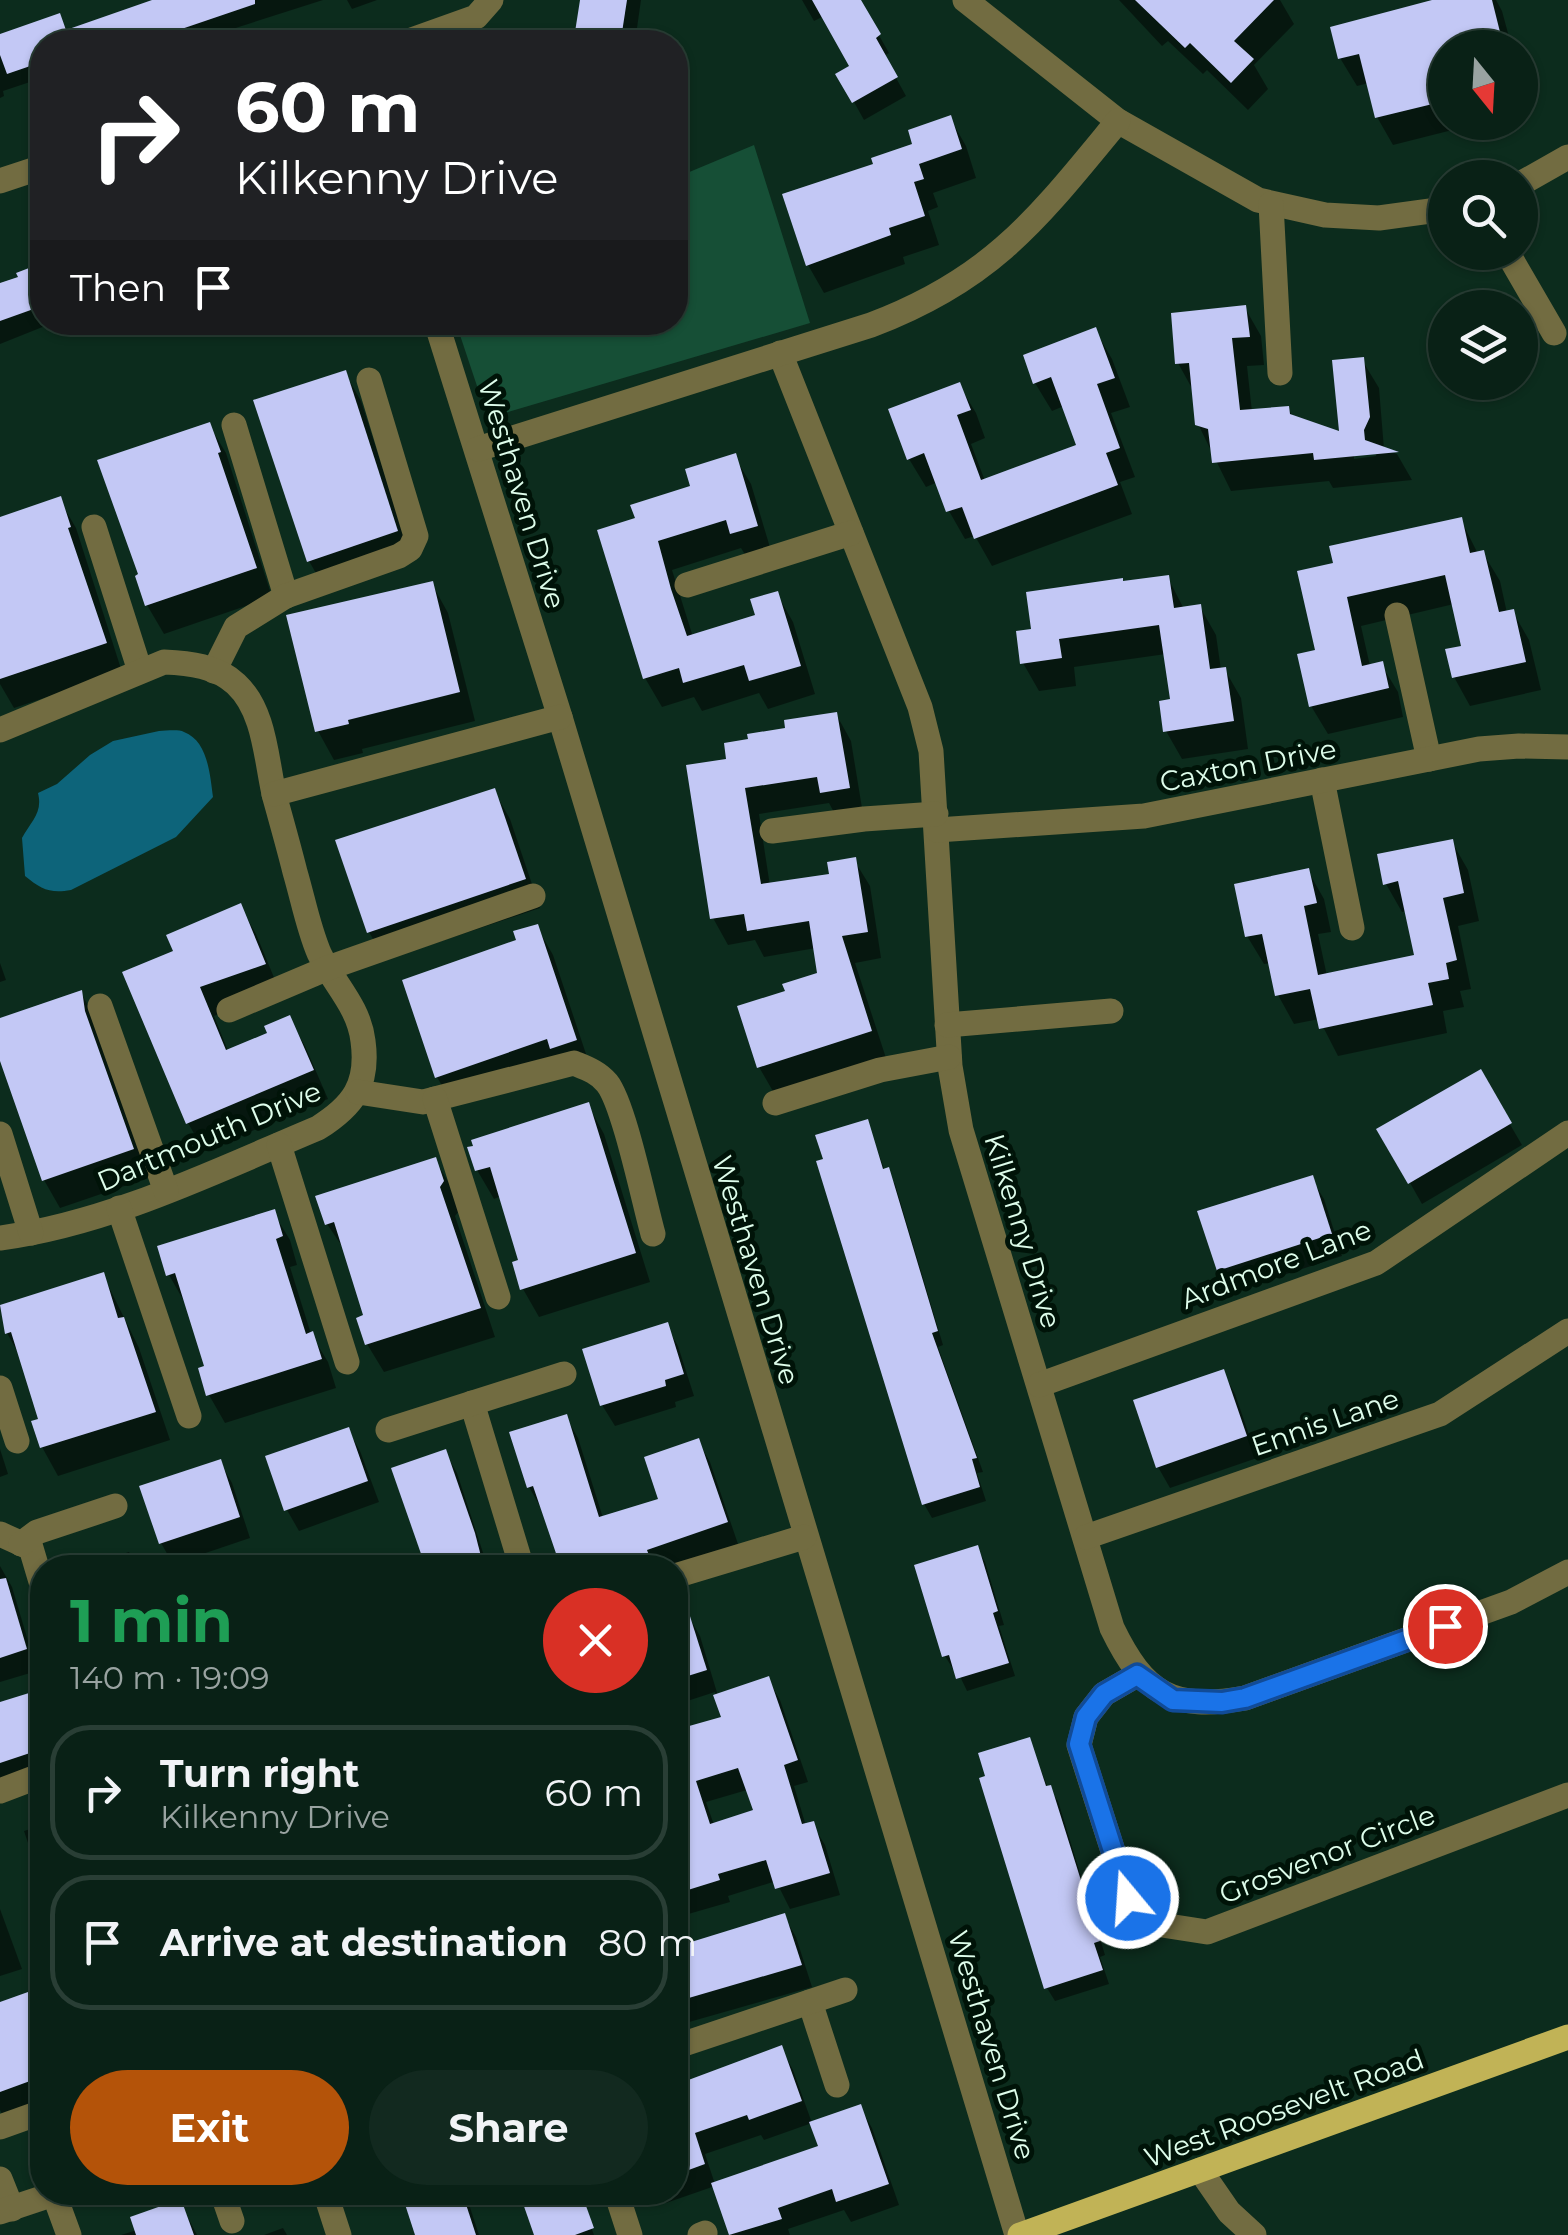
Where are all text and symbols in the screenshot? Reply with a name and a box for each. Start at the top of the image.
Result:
north arrow [1428,30,1538,140]
map controls [1428,30,1538,400]
text: 60 m [235,64,420,150]
icon: right [70,70,200,200]
text: Kilkenny Drive [235,150,558,205]
button: search [1428,160,1538,270]
icon: arrive [186,260,241,315]
text: Then [70,264,166,311]
button: layers [1428,290,1538,400]
street label: Westhaven Drive [471,375,573,613]
street label: Caxton Drive [1157,731,1339,799]
street label: Dartmouth Drive [92,1074,326,1198]
street label: Kilkenny Drive [977,1130,1069,1332]
street label: Westhaven Drive [705,1151,807,1389]
street label: Ardmore Lane [1176,1212,1376,1316]
street label: Ennis Lane [1247,1381,1403,1463]
text: 1 min [70,1584,233,1657]
pin [1403,1584,1488,1669]
button: close [543,1588,648,1693]
icon: arrive [1418,1599,1473,1654]
text: 140 m · 19:09 [70,1658,270,1697]
text: Turn right [160,1750,359,1797]
icon: right [75,1765,130,1820]
text: 60 m [544,1769,643,1816]
text: Kilkenny Drive [160,1797,390,1836]
street label: Grosvenor Circle [1214,1797,1440,1911]
position arrow [1076,1846,1180,1950]
icon: arrive [75,1915,130,1970]
text: Arrive at destination [160,1919,568,1966]
text: 80 m [598,1919,698,1966]
street label: Westhaven Drive [941,1926,1043,2164]
street label: West Roosevelt Road [1139,2042,1429,2174]
button: Exit [70,2070,349,2185]
button: Share [369,2070,648,2185]

